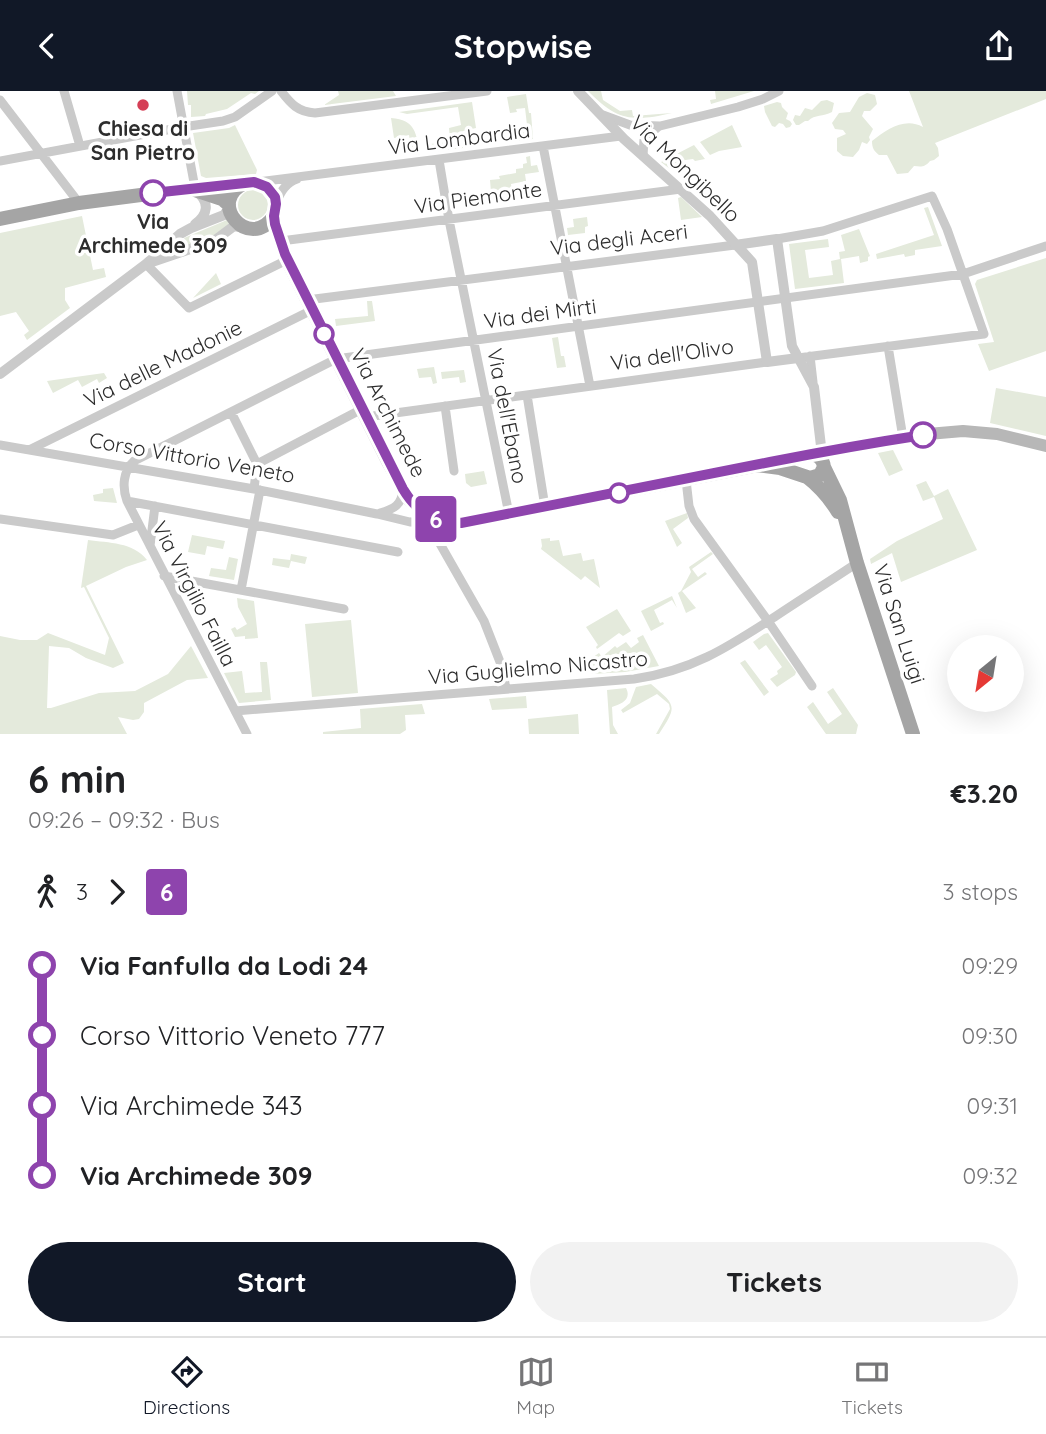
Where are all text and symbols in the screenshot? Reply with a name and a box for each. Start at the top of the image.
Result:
text: Stopwise [454,26,592,66]
icon: back [28,27,66,65]
icon: share [980,27,1018,65]
marker: Chiesa di San Pietro [135,97,151,113]
street label: Via Mongibello [625,109,746,227]
place label: Chiesa di San Pietro [91,115,195,165]
street label: Via Lombardia [386,116,531,160]
street label: Via Piemonte [412,175,543,219]
marker: Via Archimede 309 [140,180,166,206]
place label: Via Archimede 309 [78,208,228,258]
street label: Via degli Aceri [549,218,689,260]
street label: Via dei Mirti [482,292,598,334]
street label: Via delle Madonie [79,314,246,413]
unlabelled marker [314,324,334,344]
street label: Via dell'Olivo [608,332,735,376]
street label: Via Archimede [345,344,432,481]
street label: Via dell'Ebano [482,346,534,486]
unlabelled marker [910,422,936,448]
street label: Corso Vittorio Veneto [87,426,297,488]
unlabelled marker [609,483,629,503]
line badge: 6 [413,496,459,542]
text: 6 [429,504,443,534]
street label: Via Virgilio Failla [147,517,243,671]
street label: Via San Luigi [868,560,932,687]
north arrow [947,635,1024,712]
map controls [947,635,1024,712]
street label: Via Guglielmo Nicastro [427,644,649,690]
text: 6 min [28,755,126,803]
text: €3.20 [951,777,1018,810]
text: 09:26 – 09:32 · Bus [28,805,220,834]
icon: walk [28,873,66,911]
icon: forward [98,873,136,911]
text: 3 [76,877,88,906]
text: 6 [160,877,173,907]
text: 3 stops [943,877,1018,906]
text: Via Fanfulla da Lodi 24 [80,949,368,982]
text: 09:29 [962,951,1018,980]
text: Corso Vittorio Veneto 777 [80,1019,385,1052]
text: 09:30 [961,1021,1018,1050]
text: Via Archimede 343 [80,1089,303,1122]
text: 09:31 [967,1091,1018,1120]
text: Via Archimede 309 [80,1159,313,1192]
text: 09:32 [962,1161,1018,1190]
button: Start [28,1242,516,1322]
button: Tickets [530,1242,1018,1322]
tab: Directions [143,1353,230,1419]
tab: Map [516,1353,555,1419]
tab: Tickets [841,1353,903,1419]

